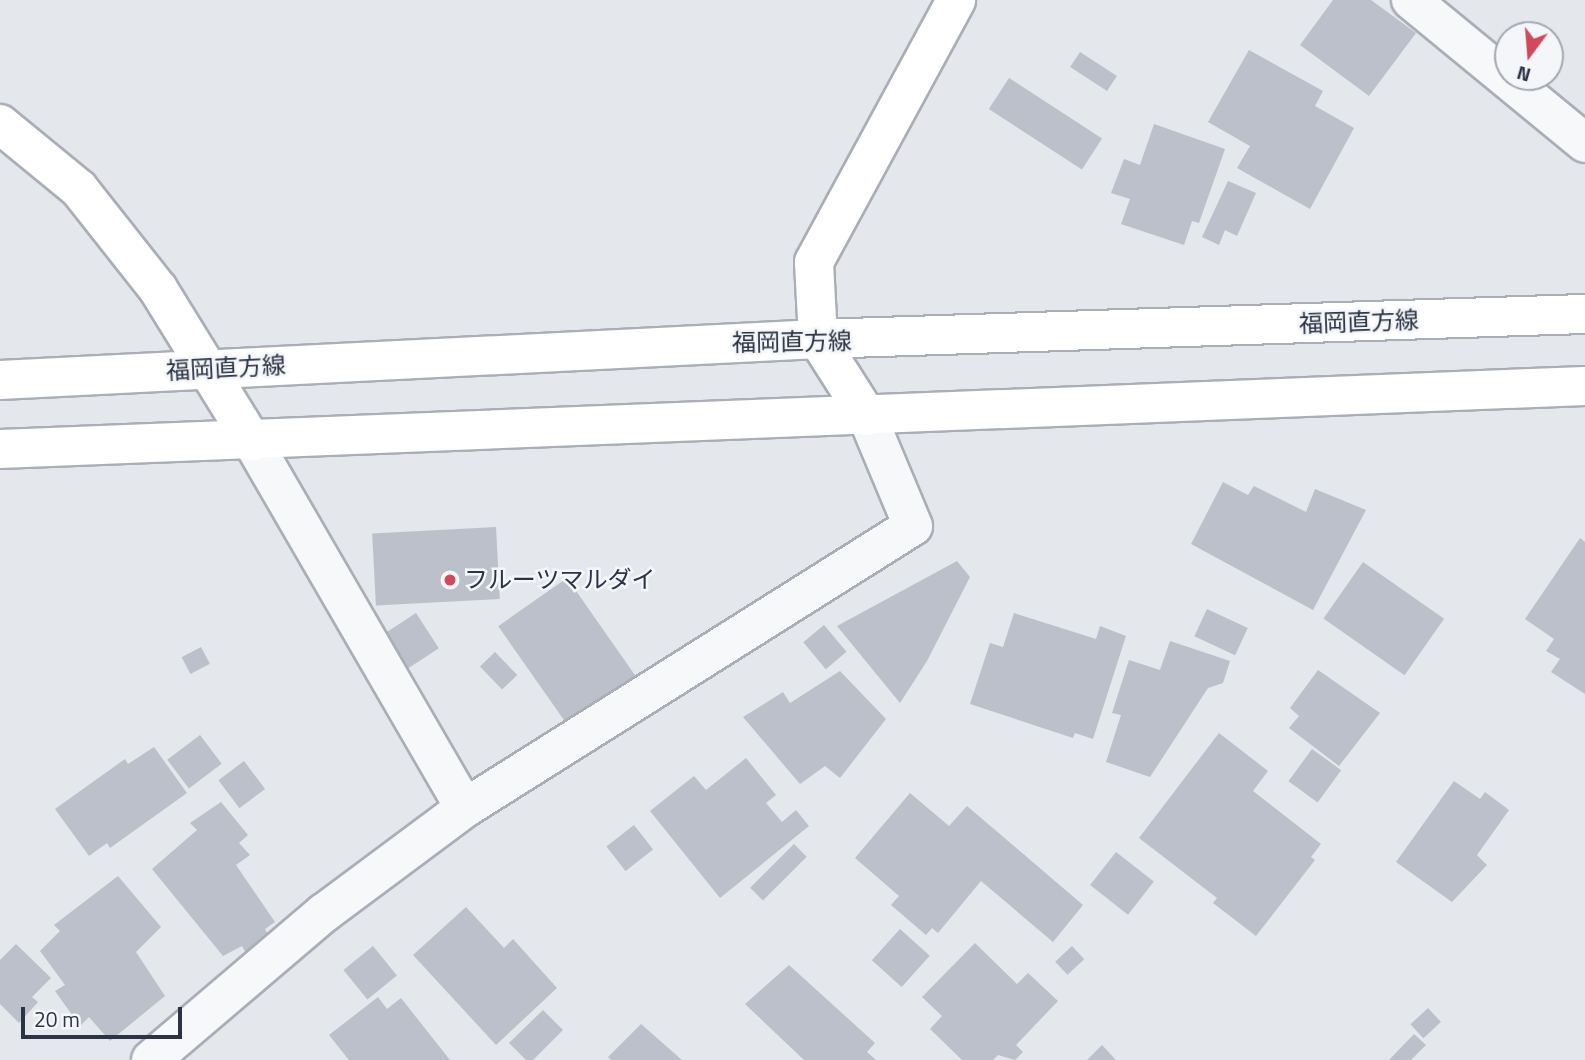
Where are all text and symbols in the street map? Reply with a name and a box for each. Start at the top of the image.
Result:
north arrow [1494,21,1564,91]
text: N [1513,59,1534,91]
street label: 福岡直方線 [1299,306,1419,338]
street label: 福岡直方線 [732,327,852,357]
street label: 福岡直方線 [165,350,287,386]
place label: フルーツマルダイ [464,566,656,594]
marker: フルーツマルダイ [442,572,458,588]
scale bar [24,993,186,1038]
text: 20 m [34,1003,80,1035]

